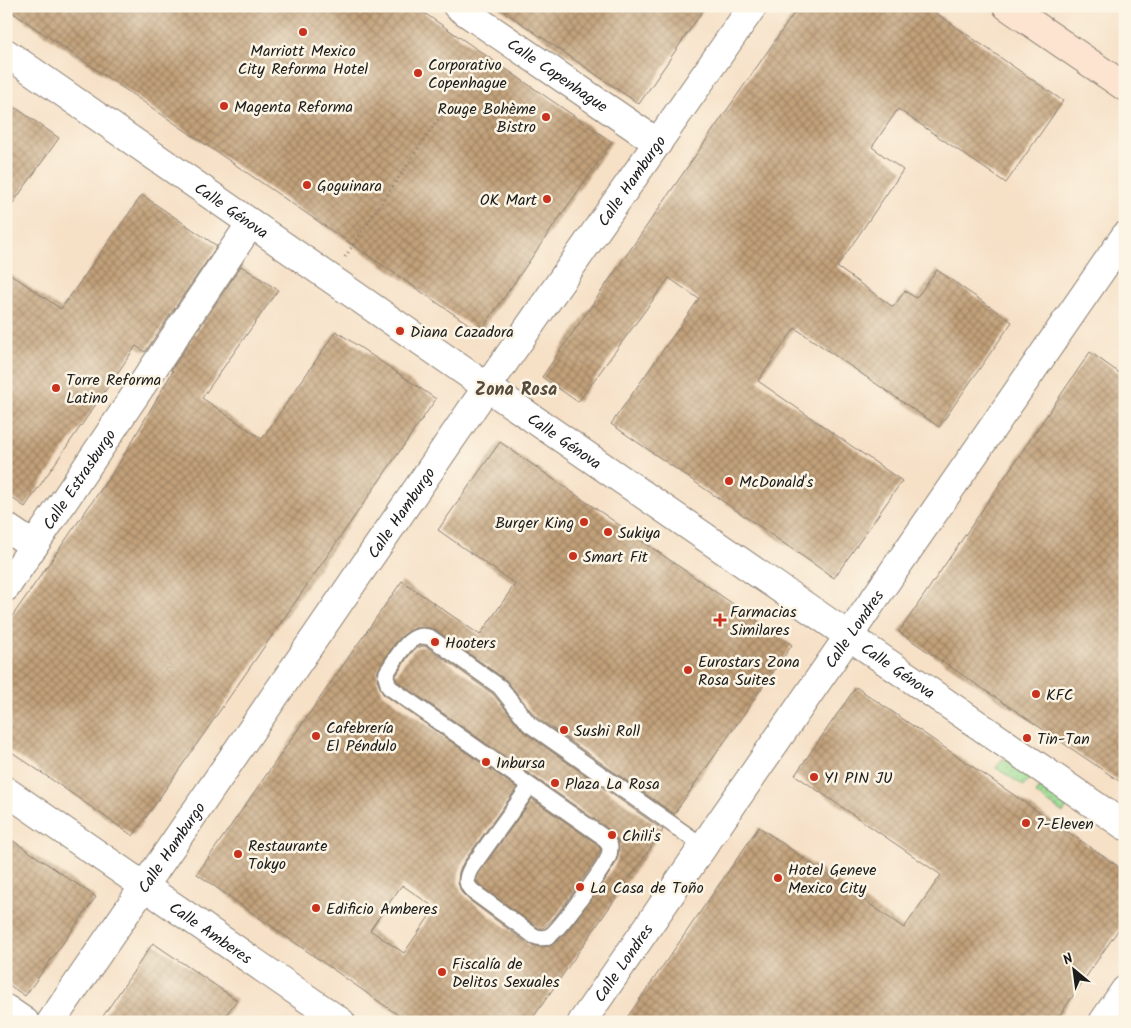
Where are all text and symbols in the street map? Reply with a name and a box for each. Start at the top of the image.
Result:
marker: Marriott Mexico City Reforma Hotel [297,26,309,38]
street label: Calle Copenhague [501,33,613,119]
place label: Marriott Mexico City Reforma Hotel [238,39,368,82]
place label: Corporativo Copenhague [428,53,507,96]
marker: Corporativo Copenhague [412,67,424,79]
place label: Magenta Reforma [234,95,353,120]
place label: Rouge Bohème Bistro [438,97,536,140]
marker: Magenta Reforma [218,100,230,112]
marker: Rouge Bohème Bistro [540,111,552,123]
street label: Calle Hamburgo [592,131,673,232]
place label: Goguinara [317,174,382,199]
street label: Calle Génova [189,176,273,246]
marker: Goguinara [301,179,313,191]
place label: OK Mart [480,188,538,213]
marker: OK Mart [541,193,553,205]
place label: Diana Cazadora [410,320,514,345]
marker: Diana Cazadora [394,325,406,337]
place label: Torre Reforma Latino [66,368,161,411]
district label: Zona Rosa [475,376,557,405]
marker: Torre Reforma Latino [50,382,62,394]
street label: Calle Génova [522,407,606,476]
street label: Calle Estrasburgo [37,425,123,535]
street label: Calle Hamburgo [362,463,442,564]
place label: McDonald's [739,470,814,495]
marker: McDonald's [723,475,735,487]
place label: Burger King [495,511,574,536]
marker: Burger King [578,516,590,528]
place label: Sukiya [618,521,661,546]
marker: Sukiya [602,526,614,538]
place label: Smart Fit [583,545,649,570]
marker: Smart Fit [567,550,579,562]
street label: Calle Londres [819,585,891,674]
place label: Farmacias Similares [730,600,797,643]
marker: Farmacias Similares [714,614,726,626]
place label: Hooters [445,631,496,656]
marker: Hooters [429,636,441,648]
street label: Calle Génova [855,637,940,706]
place label: Eurostars Zona Rosa Suites [698,650,800,693]
marker: Eurostars Zona Rosa Suites [682,664,694,676]
place label: KFC [1046,683,1073,708]
marker: KFC [1030,688,1042,700]
place label: Cafebrería El Péndulo [326,716,397,759]
place label: Sushi Roll [574,719,640,744]
marker: Sushi Roll [558,724,570,736]
place label: Tin-Tan [1037,727,1090,752]
marker: Cafebrería El Péndulo [310,730,322,742]
marker: Tin-Tan [1021,732,1033,744]
place label: Inbursa [496,751,545,776]
marker: Inbursa [480,756,492,768]
place label: YI PIN JU [824,766,893,791]
marker: YI PIN JU [808,771,820,783]
place label: Plaza La Rosa [565,772,660,797]
marker: Plaza La Rosa [549,777,561,789]
street label: Calle Hamburgo [132,797,212,899]
place label: 7-Eleven [1036,812,1094,837]
marker: 7-Eleven [1020,817,1032,829]
place label: Chili's [622,824,661,849]
marker: Chili's [606,829,618,841]
place label: Restaurante Tokyo [248,834,327,877]
marker: Restaurante Tokyo [232,848,244,860]
place label: Hotel Geneve Mexico City [788,858,876,901]
marker: Hotel Geneve Mexico City [772,872,784,884]
place label: La Casa de Toño [590,876,704,901]
marker: La Casa de Toño [574,881,586,893]
street label: Calle Amberes [164,896,257,971]
place label: Edificio Amberes [326,897,438,922]
marker: Edificio Amberes [310,902,322,914]
street label: Calle Londres [588,919,660,1008]
north arrow [1048,946,1098,996]
text: N [1059,948,1078,971]
place label: Fiscalía de Delitos Sexuales [452,952,560,995]
marker: Fiscalía de Delitos Sexuales [436,966,448,978]

